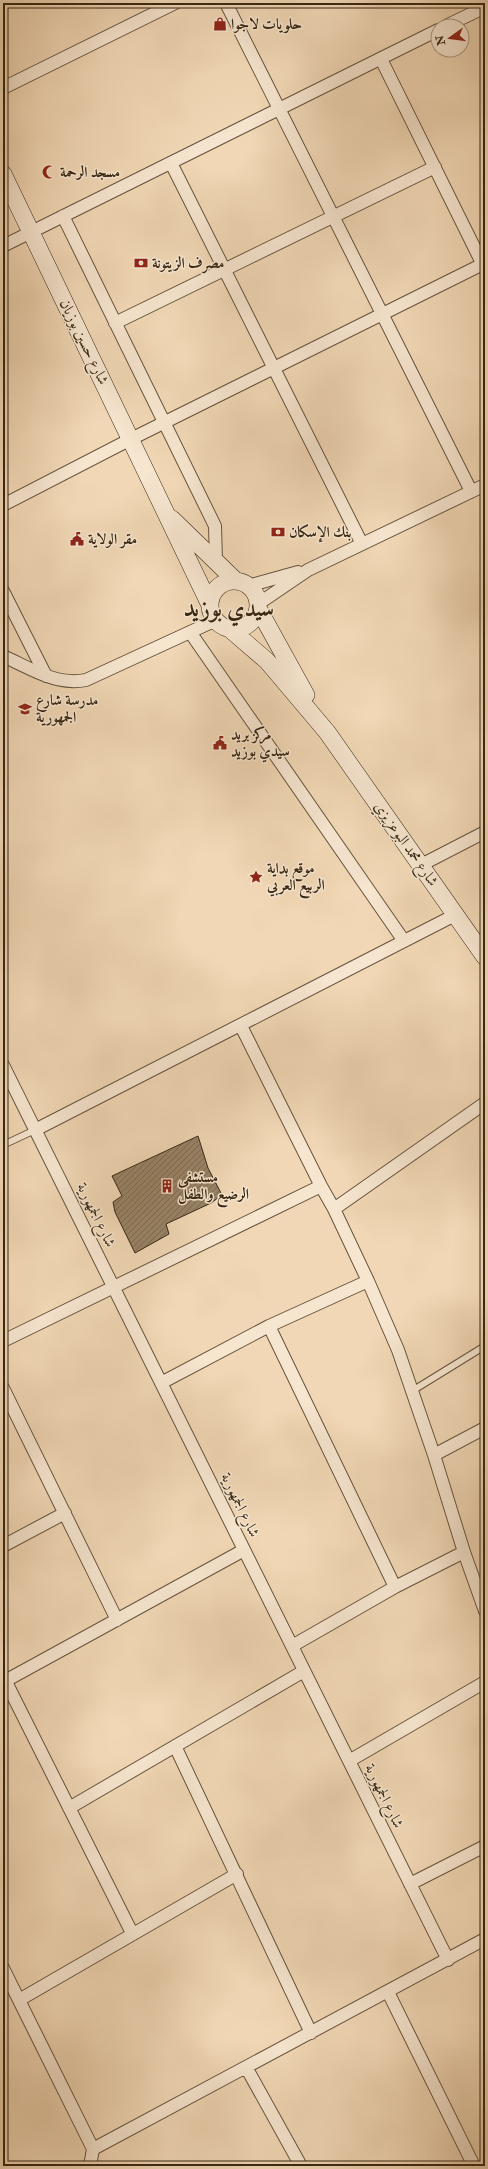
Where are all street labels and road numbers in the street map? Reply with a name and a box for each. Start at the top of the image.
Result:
street label: شارع حسين بوزيان [52,296,113,389]
street label: شارع محمد البوعزيزي [367,798,442,892]
street label: شارع الجمهورية [70,1180,120,1252]
street label: شارع الجمهورية [214,1470,264,1542]
street label: شارع الجمهورية [358,1761,408,1833]

